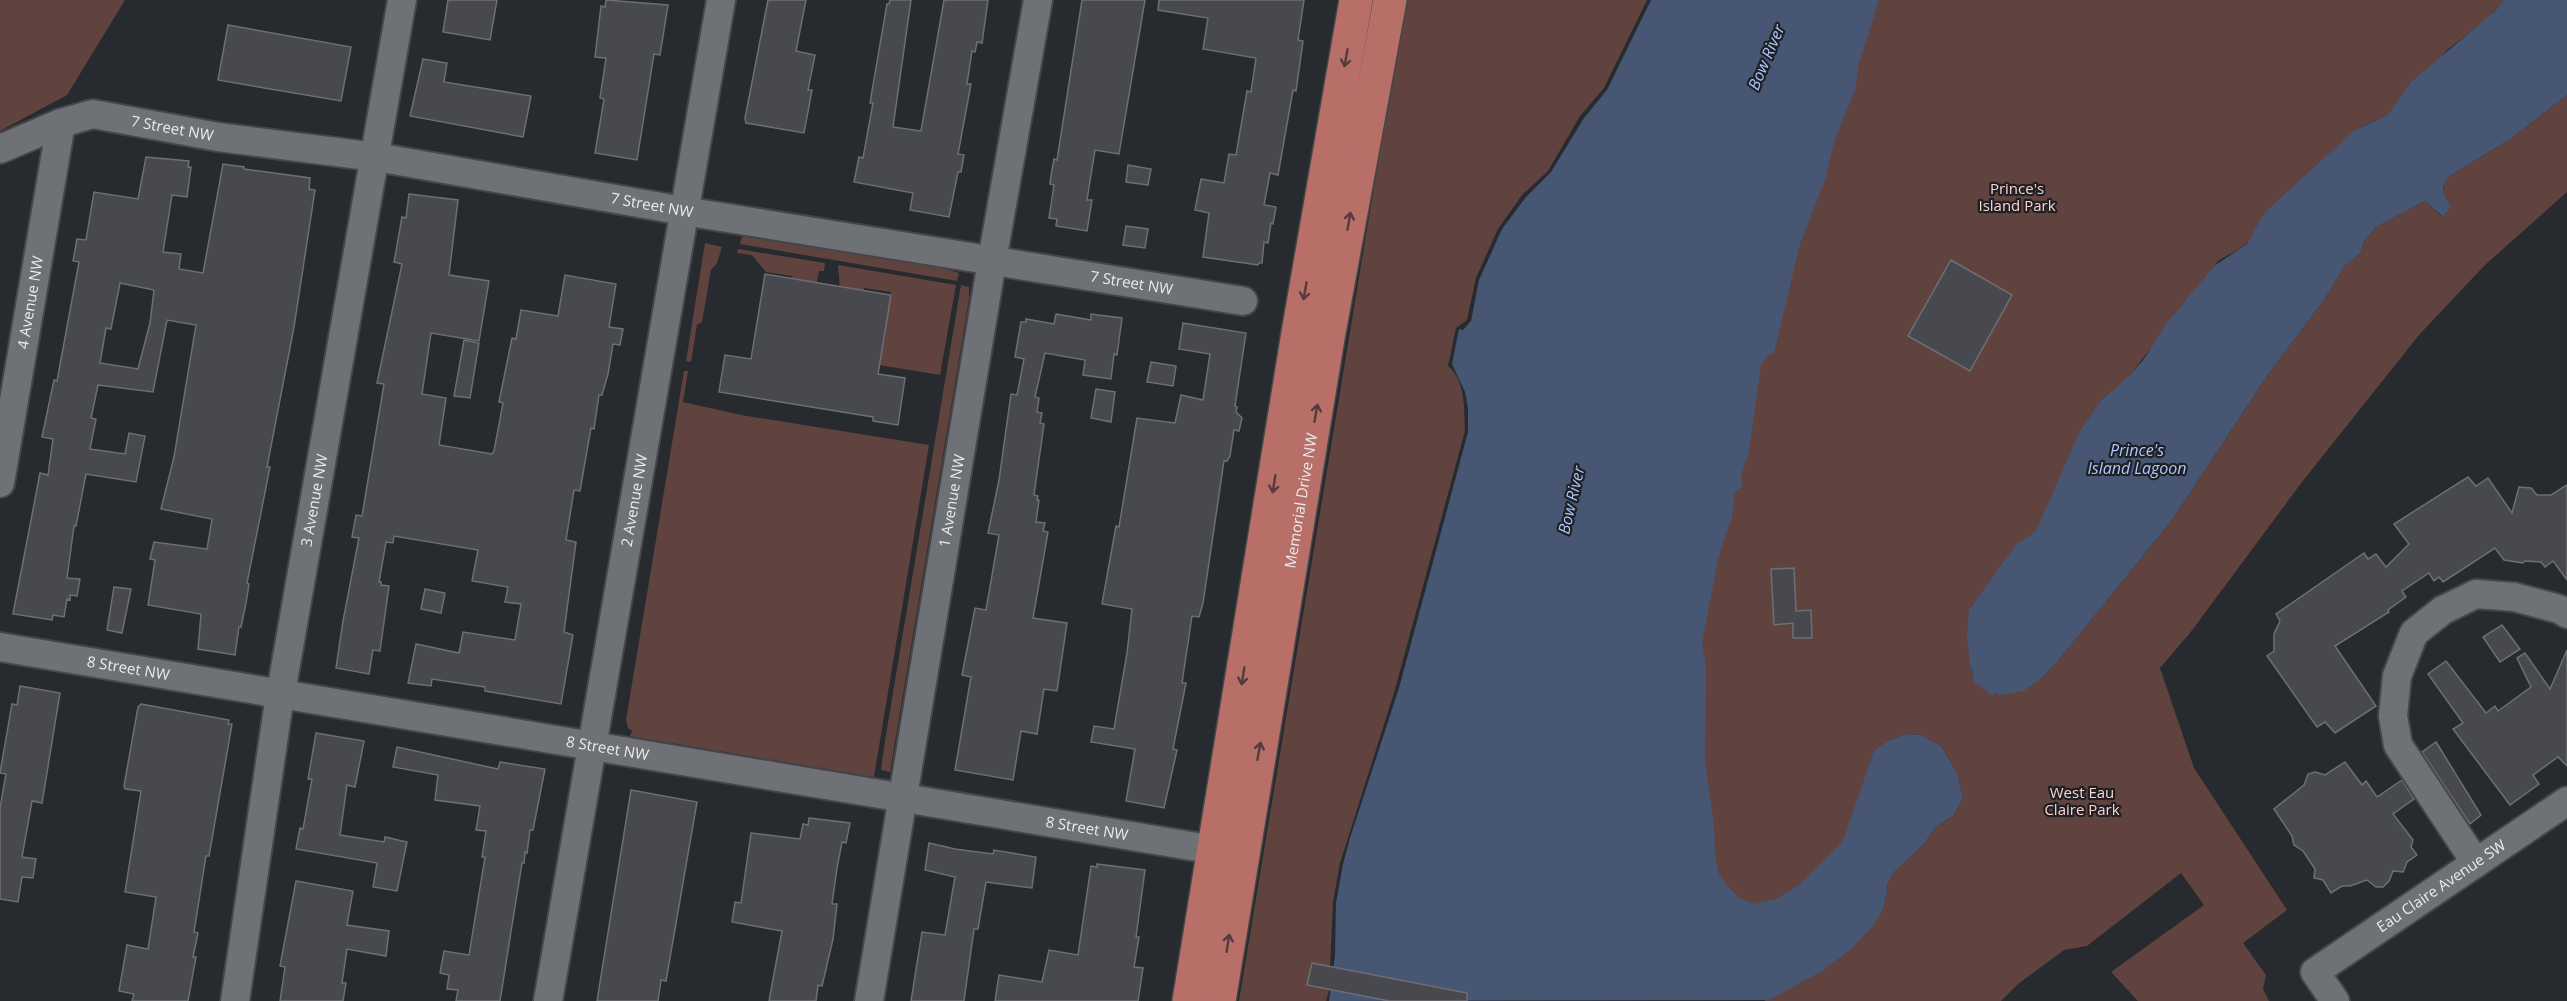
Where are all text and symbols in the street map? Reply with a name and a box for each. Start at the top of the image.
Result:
water label: Bow River [1742,20,1790,93]
one-way arrow [1340,47,1351,67]
street label: 7 Street NW [129,110,215,145]
park label: Prince's Island Park [1978,178,2056,215]
street label: 7 Street NW [609,187,695,221]
one-way arrow [1344,212,1355,232]
street label: 4 Avenue NW [12,254,47,350]
street label: 7 Street NW [1089,266,1175,299]
one-way arrow [1299,281,1310,300]
one-way arrow [1310,404,1321,424]
street label: Memorial Drive NW [1279,431,1321,570]
water label: Prince's Island Lagoon [2087,439,2187,479]
street label: 3 Avenue NW [296,452,331,548]
street label: 2 Avenue NW [616,452,651,548]
street label: 1 Avenue NW [934,453,969,549]
water label: Bow River [1553,463,1590,536]
one-way arrow [1268,473,1279,493]
street label: 8 Street NW [86,651,171,684]
one-way arrow [1237,666,1248,685]
street label: 8 Street NW [565,731,651,764]
one-way arrow [1254,741,1265,761]
park label: West Eau Claire Park [2044,782,2120,819]
street label: 8 Street NW [1044,811,1130,844]
street label: Eau Claire Avenue SW [2372,834,2509,936]
one-way arrow [1222,934,1233,954]

